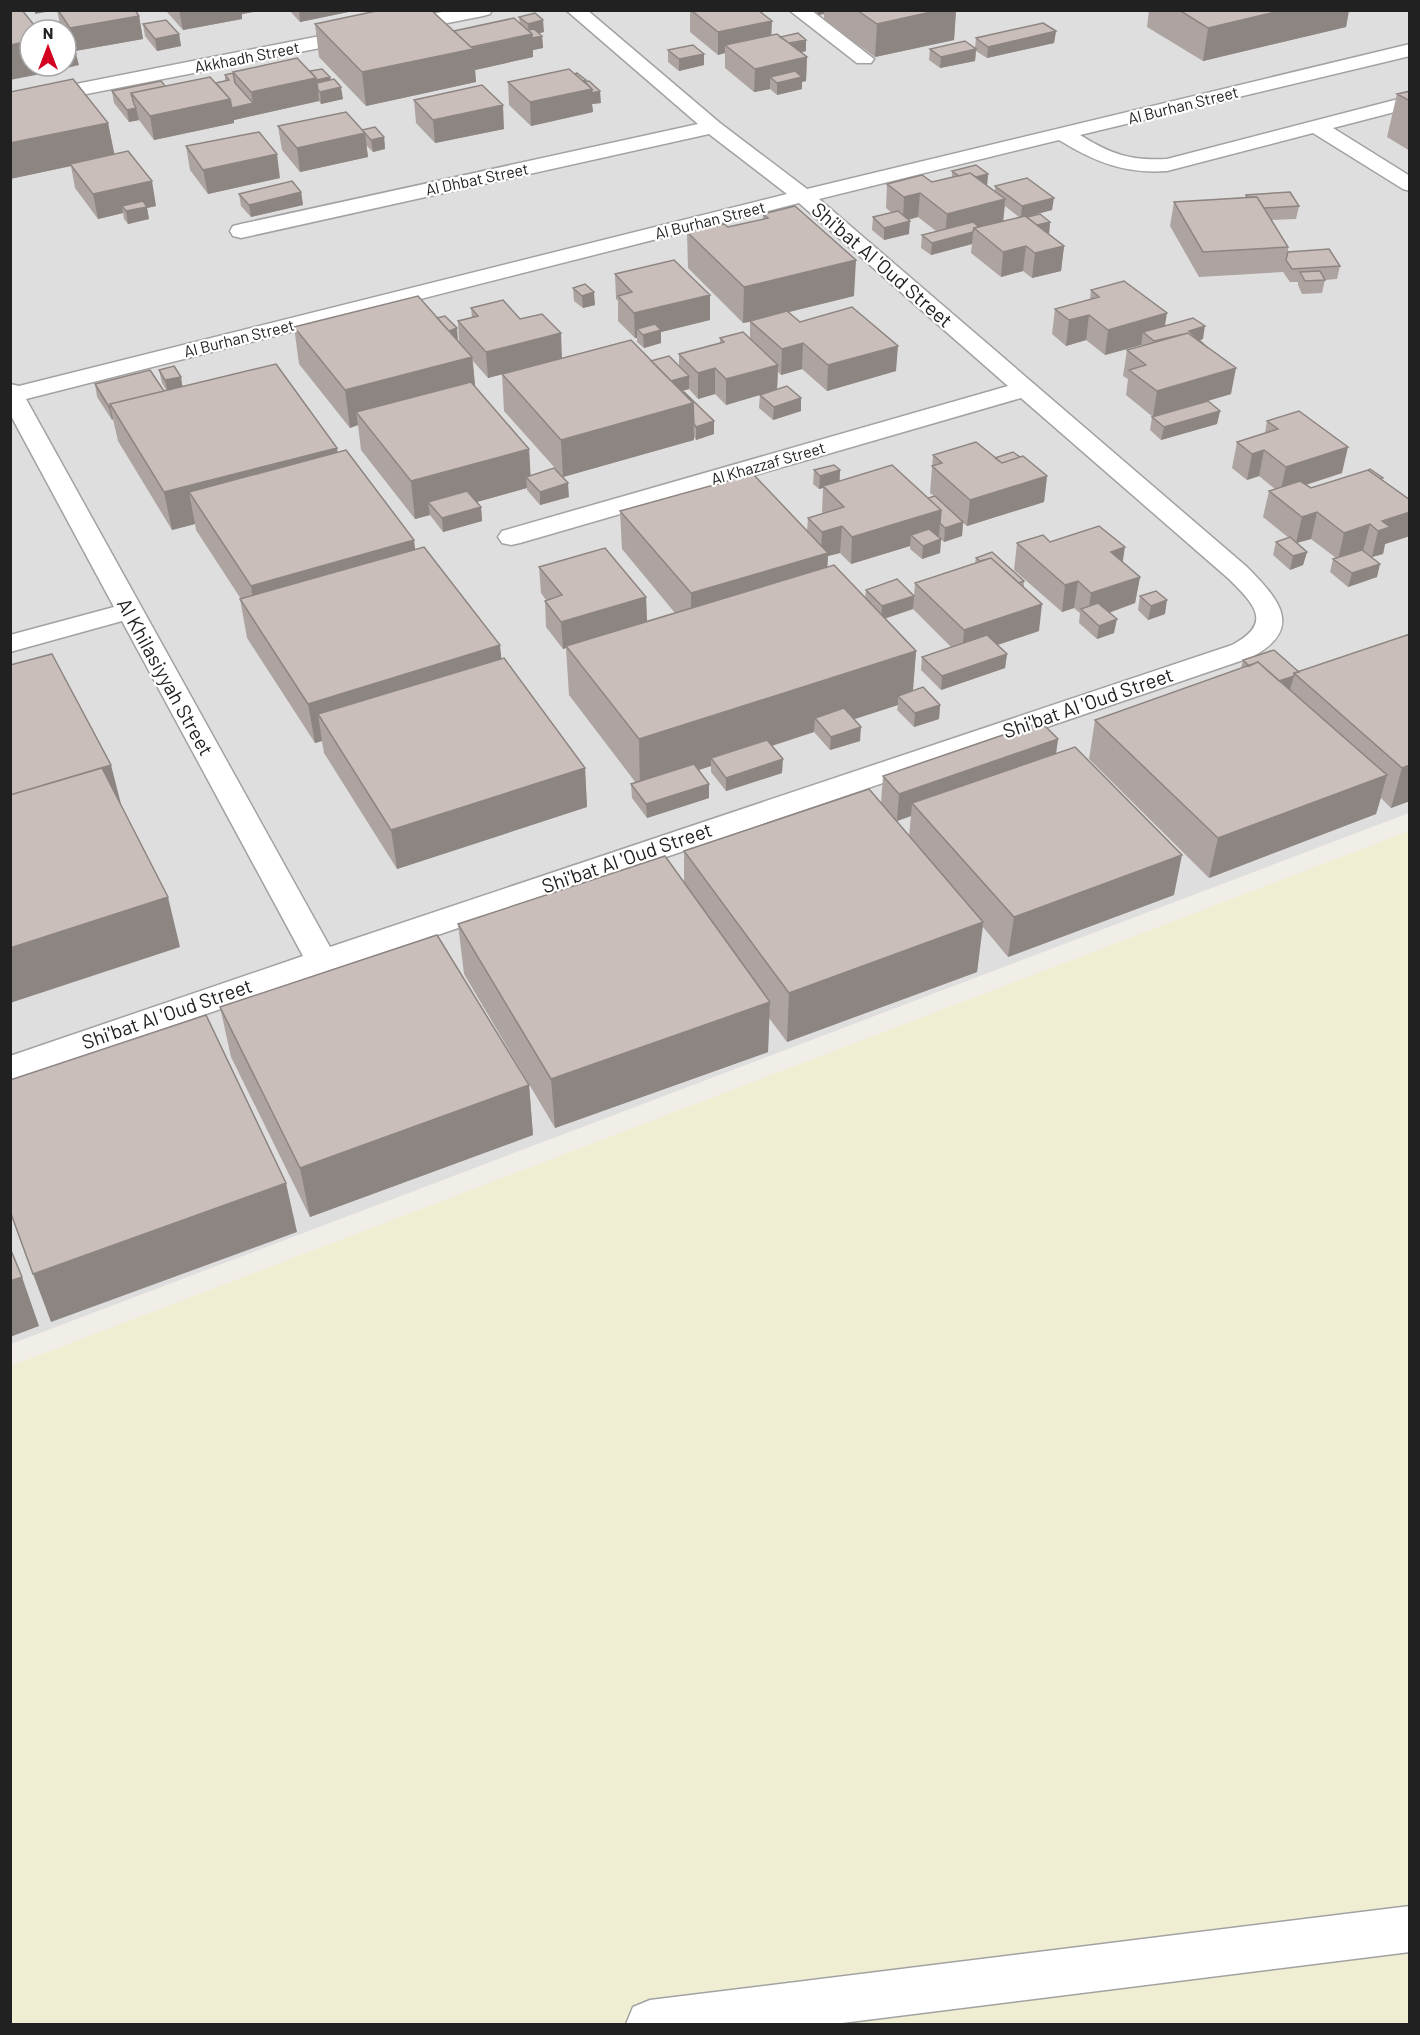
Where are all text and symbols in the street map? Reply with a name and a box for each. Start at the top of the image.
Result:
north arrow [18,18,78,78]
text: N [43,23,53,42]
street label: Akkhadh Street [193,37,301,76]
street label: Al Burhan Street [1126,82,1240,127]
street label: Al Dhbat Street [424,158,530,199]
street label: Al Burhan Street [653,197,767,242]
street label: Shi'bat Al 'Oud Street [807,197,958,332]
street label: Al Burhan Street [182,315,296,360]
street label: Al Khazzaf Street [708,437,827,488]
street label: Al Khilasiyyah Street [113,594,219,759]
street label: Shi'bat Al 'Oud Street [999,662,1176,742]
street label: Shi'bat Al 'Oud Street [538,817,715,897]
street label: Shi'bat Al 'Oud Street [78,973,255,1053]

